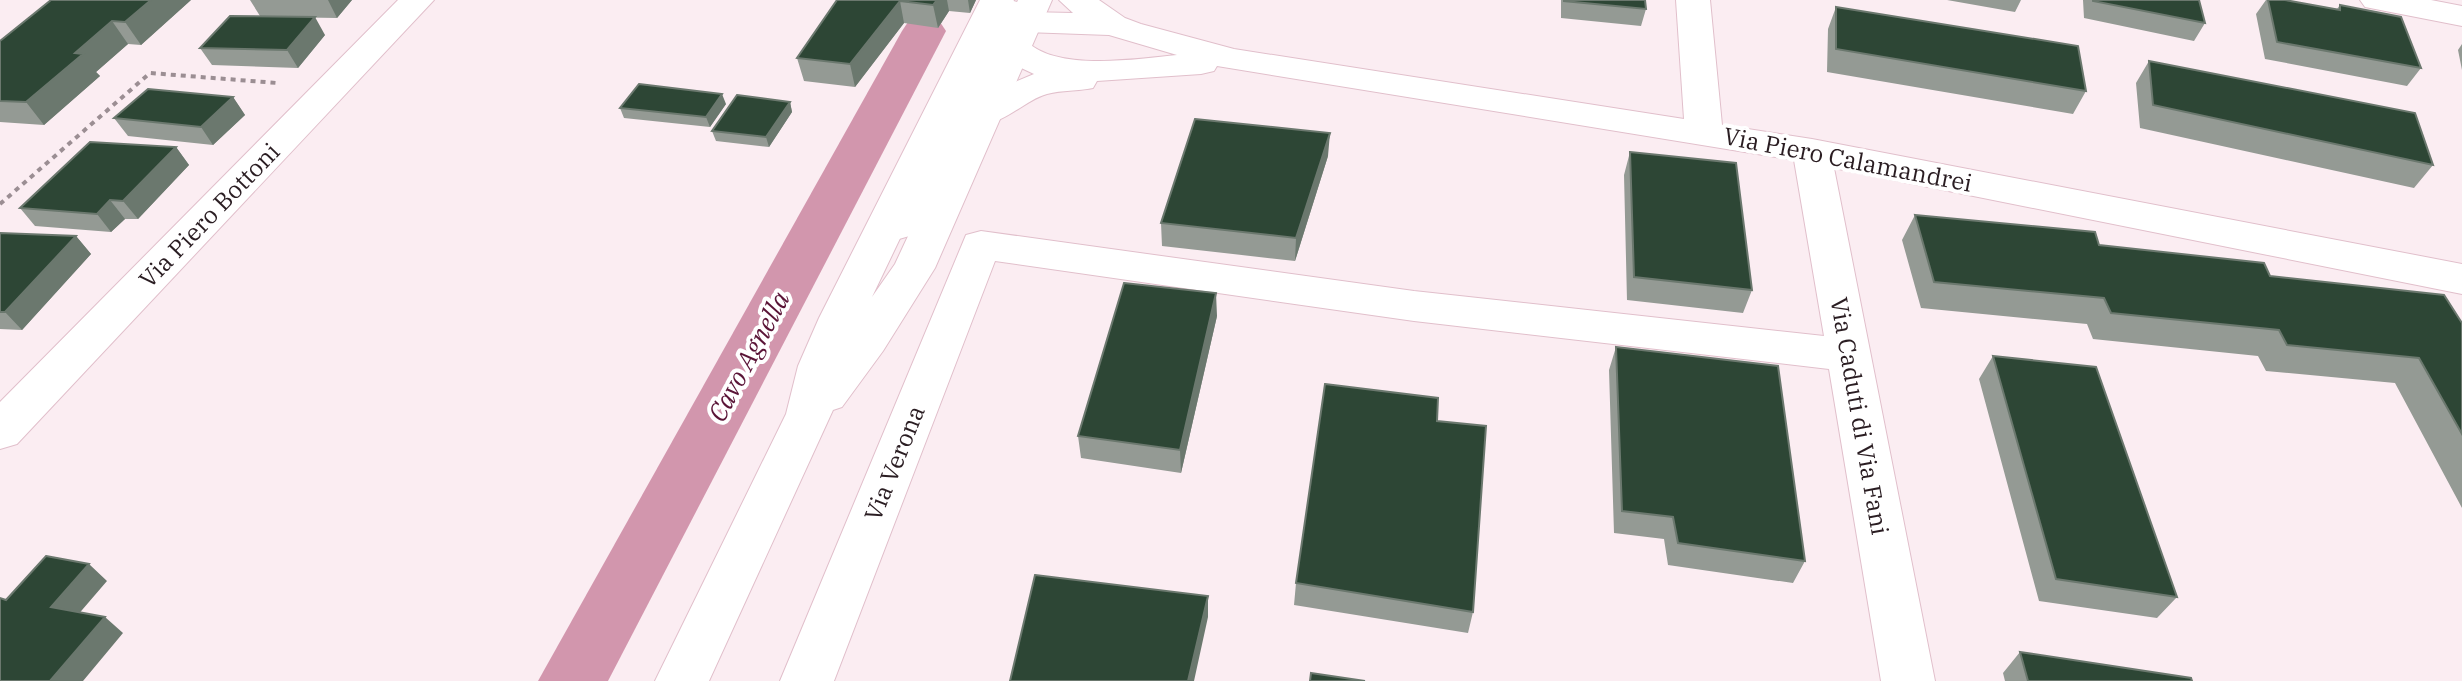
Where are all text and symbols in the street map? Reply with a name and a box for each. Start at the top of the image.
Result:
street label: Via Piero Calamandrei [1721,119,1975,199]
street label: Via Piero Bottoni [132,136,286,294]
water label: Cavo Agnella [699,285,797,427]
street label: Via Caduti di Via Fani [1823,295,1897,537]
street label: Via Verona [856,401,932,525]

